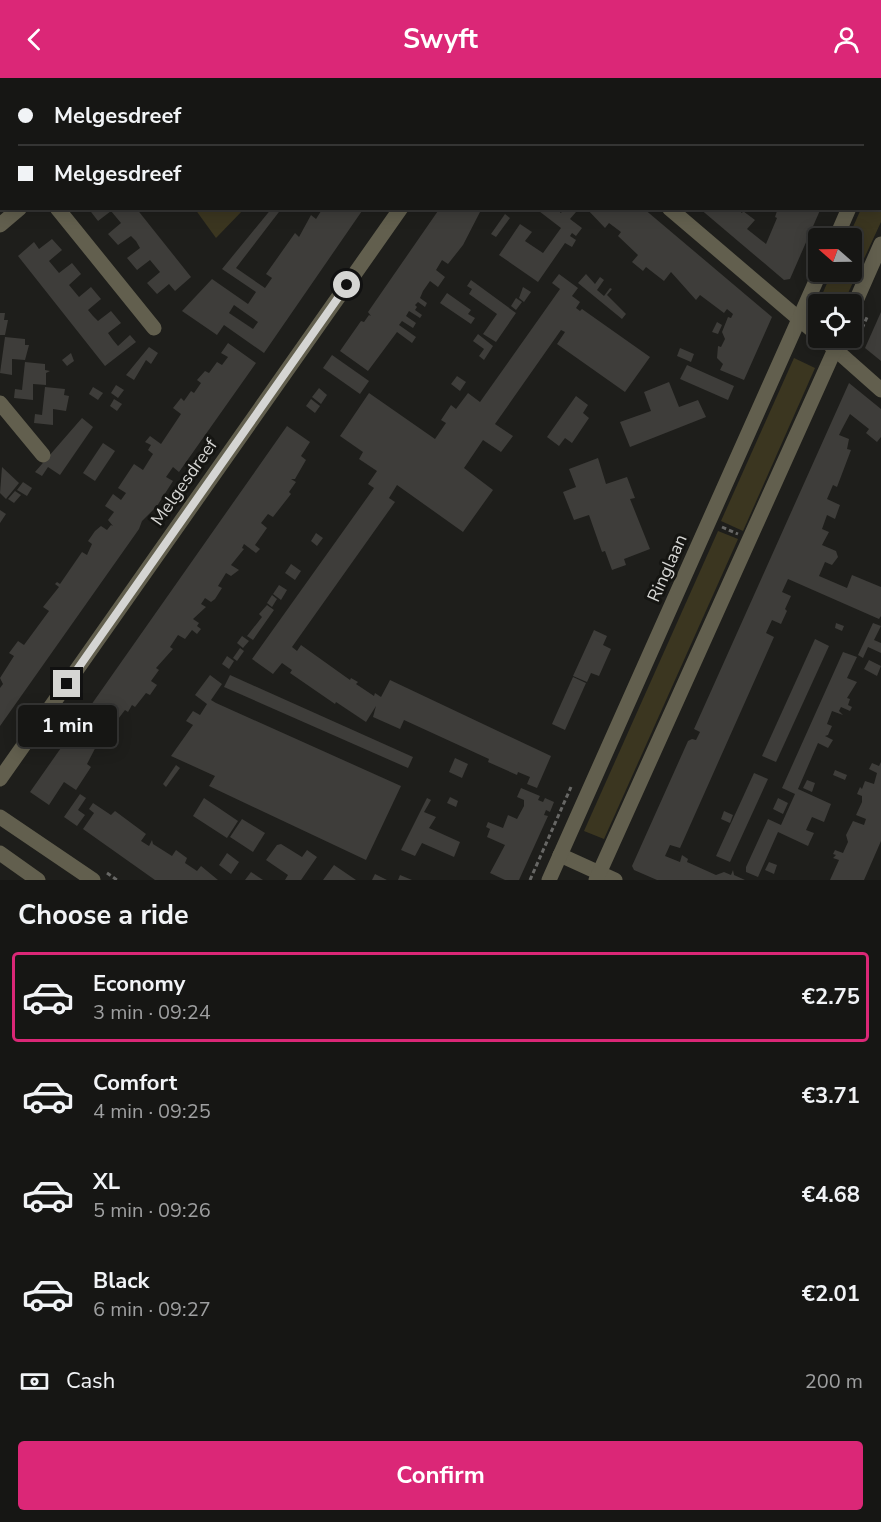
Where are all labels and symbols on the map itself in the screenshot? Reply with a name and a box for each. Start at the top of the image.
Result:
north arrow [808,228,862,282]
route start [333,271,360,298]
street label: Melgesdreef [145,433,223,530]
street label: Ringlaan [641,530,693,606]
route end [53,670,80,697]
callout: 1 min [17,705,116,747]

